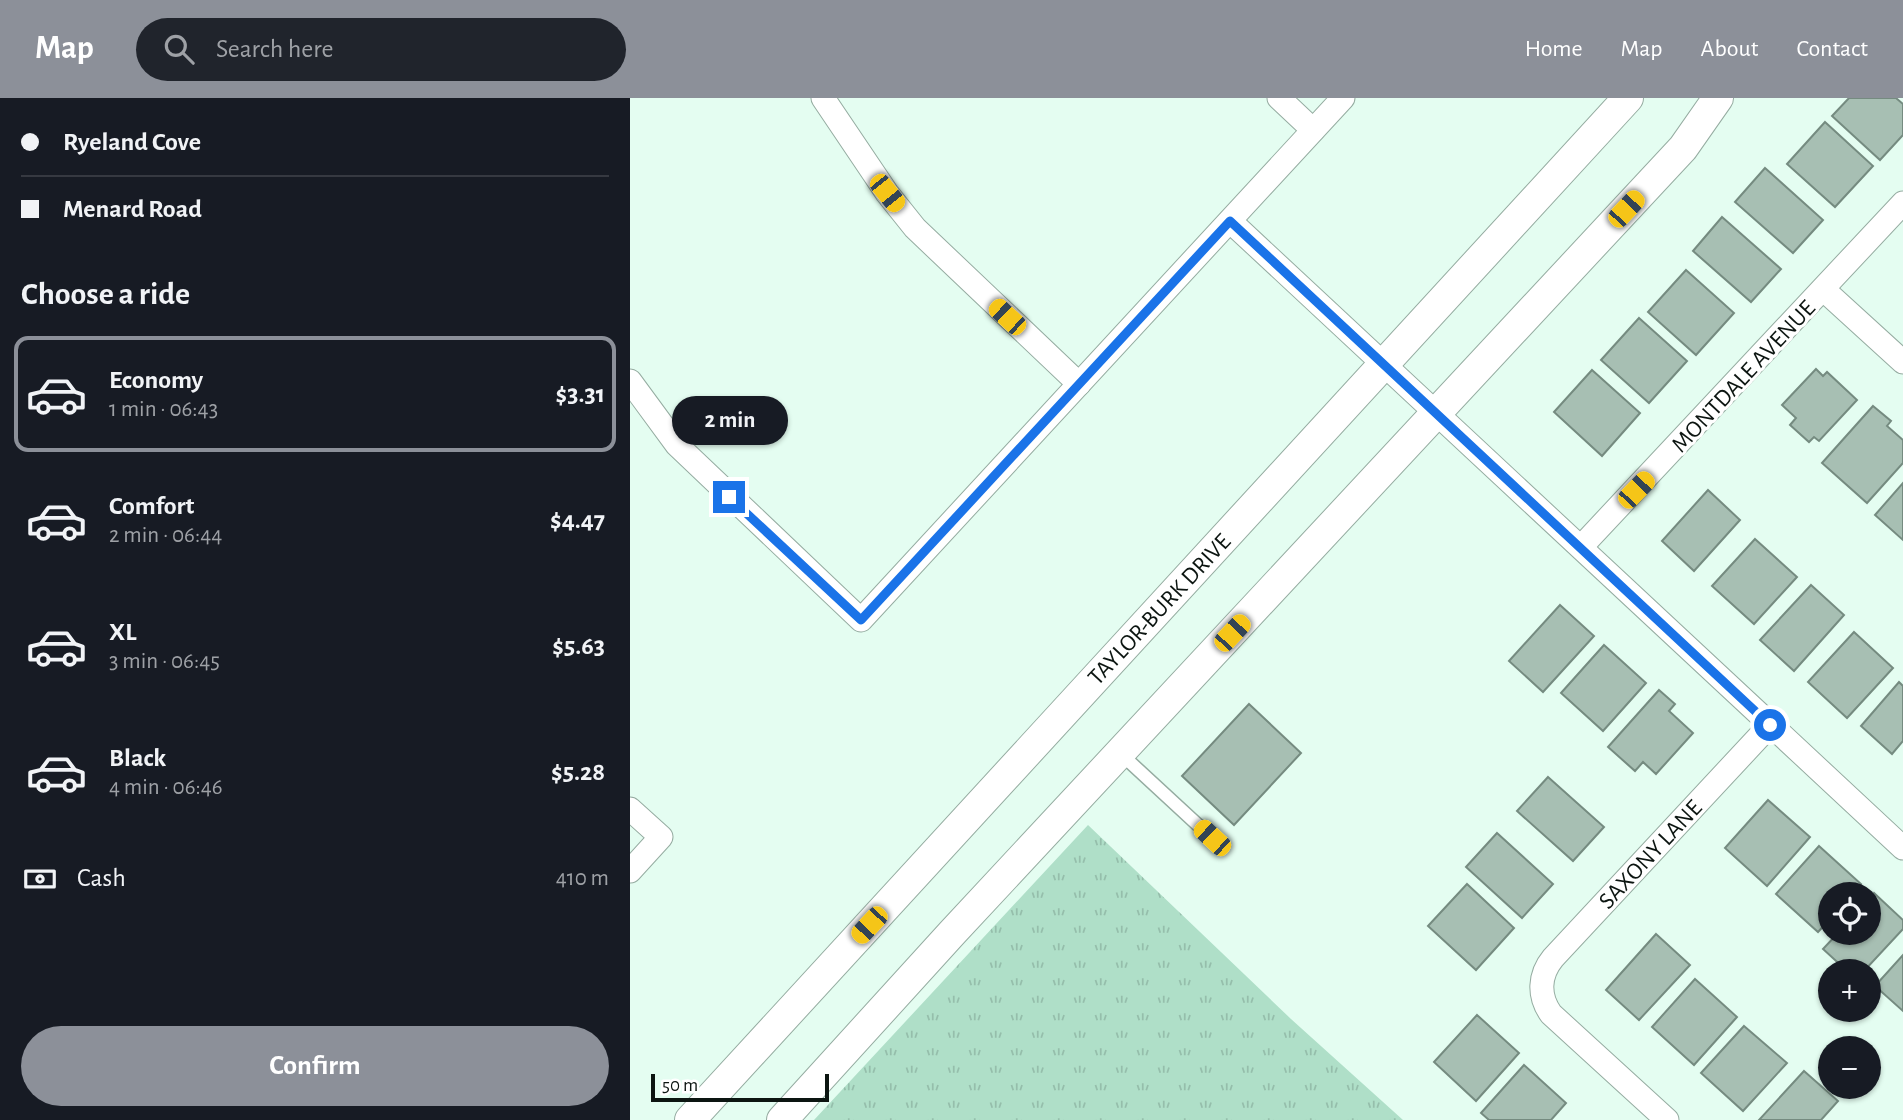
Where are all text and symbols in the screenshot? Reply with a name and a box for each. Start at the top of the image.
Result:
search box [136,18,626,81]
icon: search [160,30,198,68]
text: Map [35,32,94,65]
text: Search here [216,36,334,62]
text: Home [1525,37,1583,61]
text: Map [1621,37,1663,61]
text: About [1701,37,1758,61]
text: Contact [1796,37,1868,61]
text: Ryeland Cove [63,129,201,155]
car [866,170,909,216]
car [1604,186,1649,232]
text: Menard Road [63,196,202,222]
text: Choose a ride [21,278,190,310]
car [985,295,1030,339]
street label: MONTDALE AVENUE [1667,296,1820,457]
icon: car [25,363,88,426]
text: Economy [109,367,203,393]
text: $3.31 [556,381,605,407]
callout: 2 min [671,396,787,444]
text: 1 min · 06:43 [109,398,218,421]
text: 2 min [704,409,756,432]
car [1614,468,1659,512]
route end [713,481,745,513]
icon: car [25,489,88,552]
text: Comfort [109,493,194,519]
text: $4.47 [550,507,605,533]
text: 2 min · 06:44 [109,524,222,547]
street label: TAYLOR-BURK DRIVE [1084,529,1236,690]
car [1210,610,1255,656]
icon: car [25,615,88,678]
text: XL [109,619,136,645]
text: $5.63 [552,633,605,659]
text: 3 min · 06:45 [109,650,220,673]
route start [1754,709,1786,741]
icon: car [25,741,88,804]
text: Black [109,745,166,771]
text: $5.28 [551,759,605,785]
text: 4 min · 06:46 [109,776,223,799]
street label: SAXONY LANE [1595,795,1707,914]
car [1190,816,1235,860]
icon: cash [21,860,59,898]
text: Cash [77,865,126,891]
text: 410 m [556,867,609,890]
map controls [1818,882,1881,1099]
button: locate [1818,882,1881,945]
car [847,902,892,948]
button: + [1818,959,1881,1022]
button: Confirm [21,1026,609,1106]
button: − [1818,1036,1881,1099]
scale bar [651,1071,830,1103]
text: 50 m [662,1076,698,1095]

